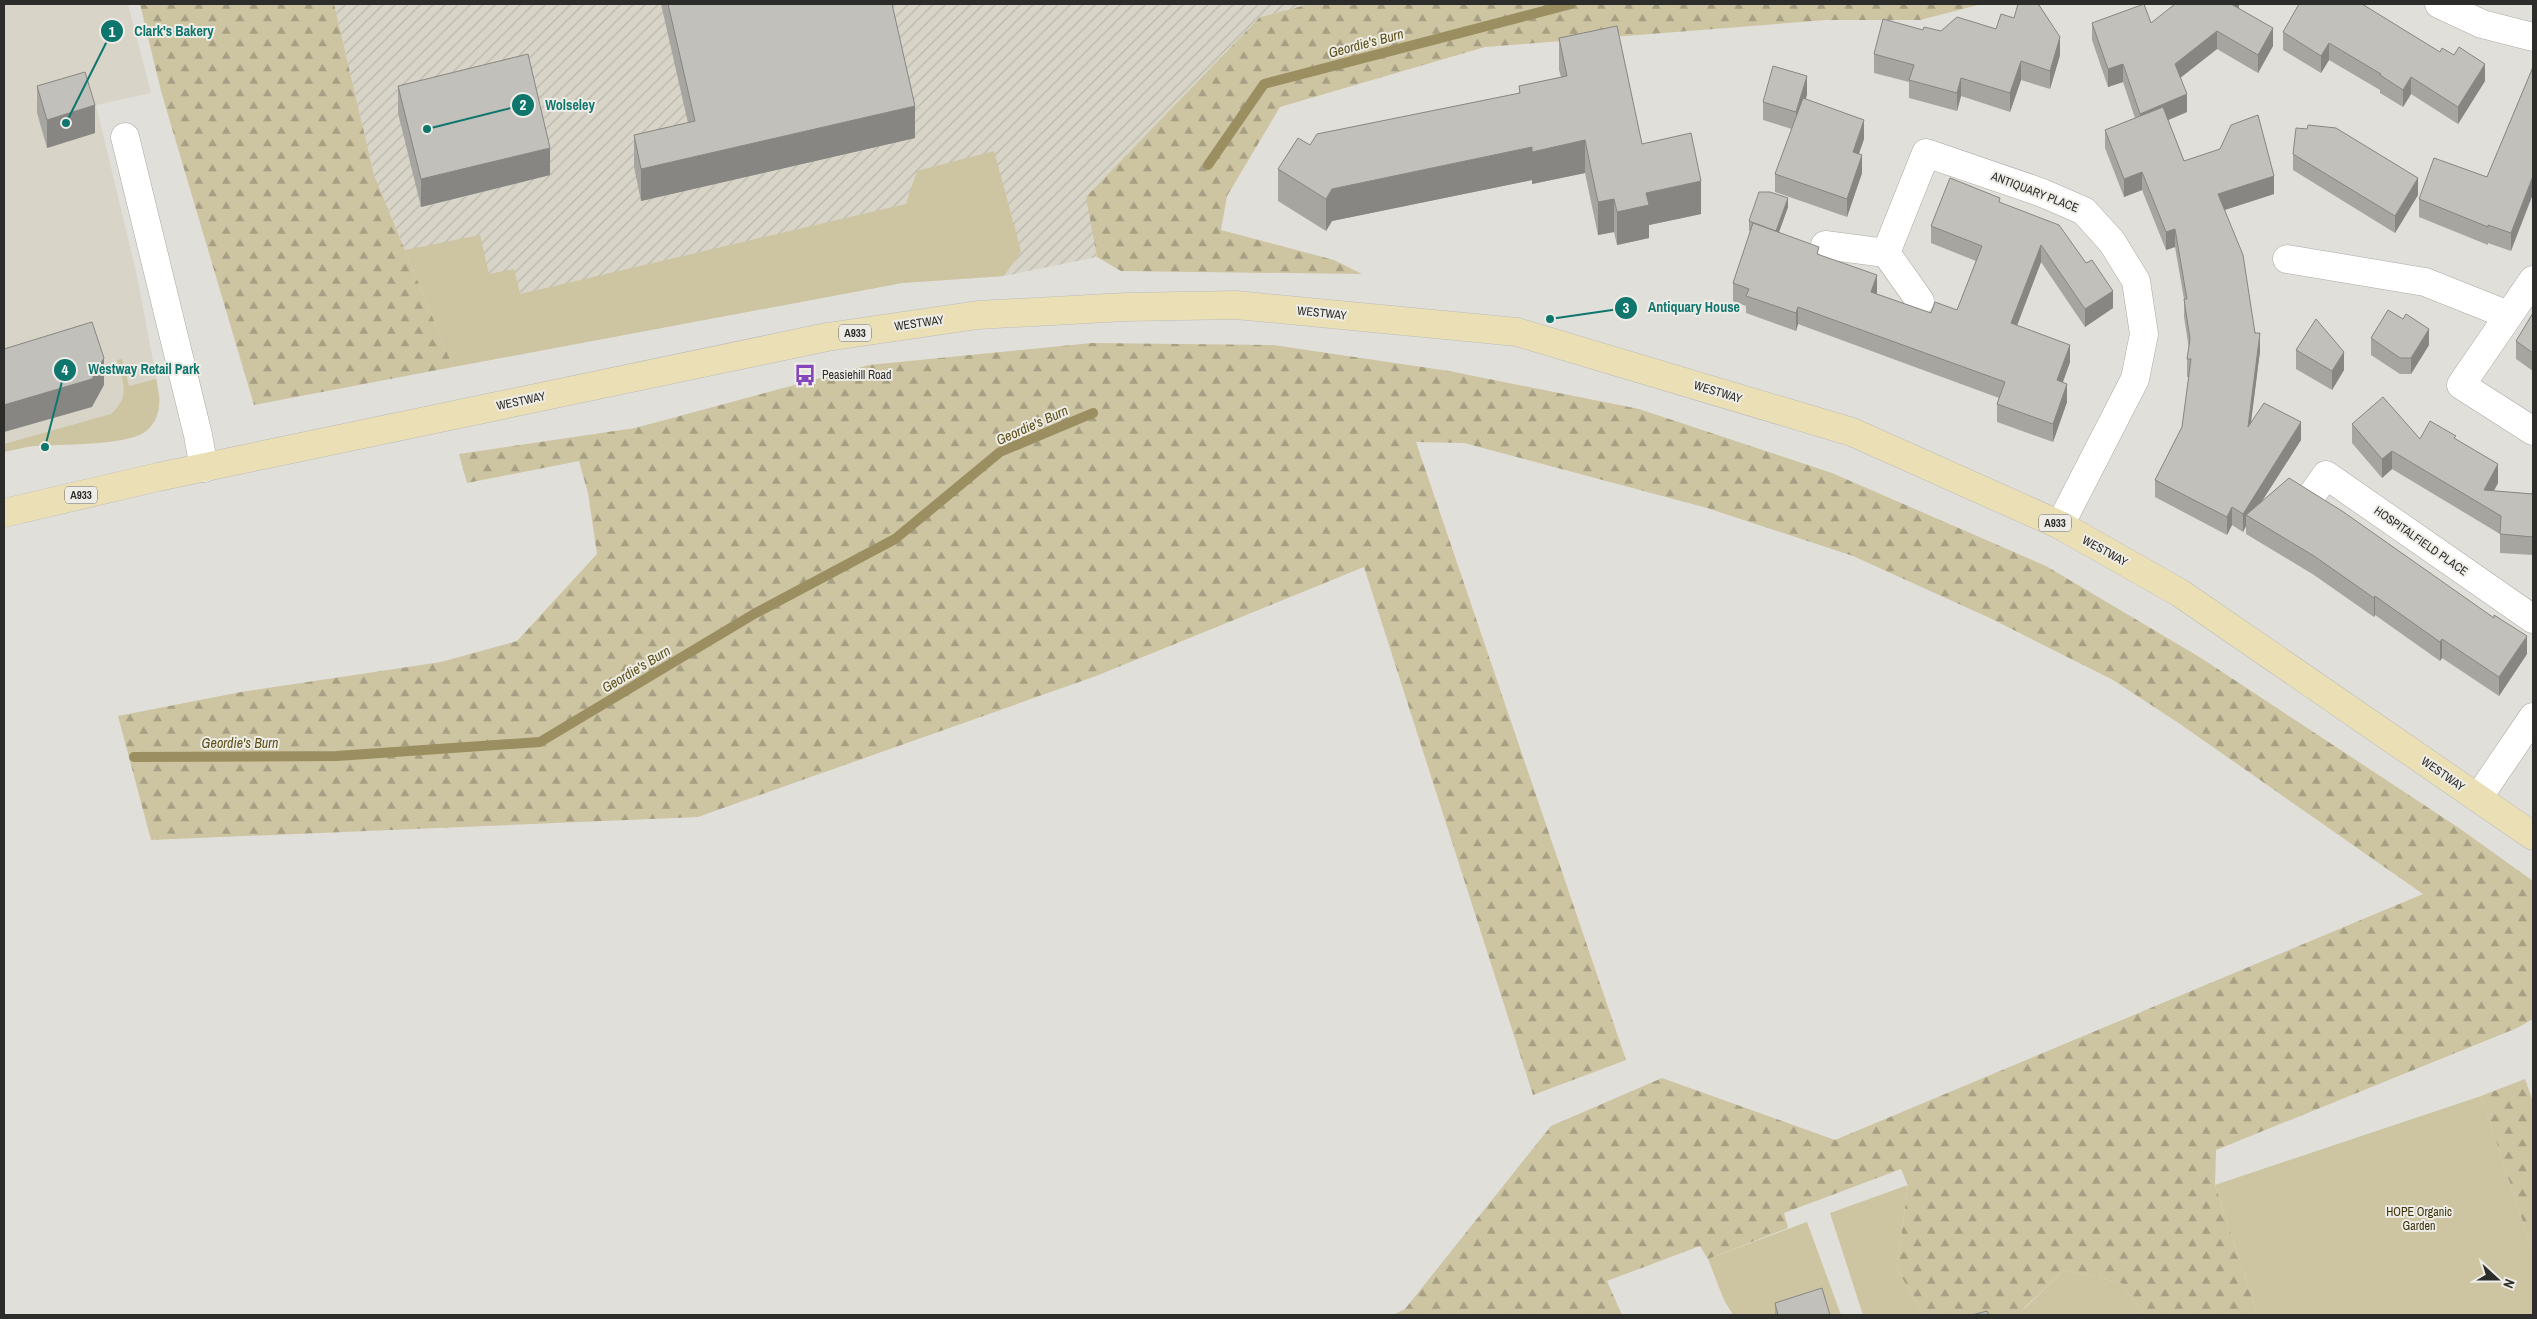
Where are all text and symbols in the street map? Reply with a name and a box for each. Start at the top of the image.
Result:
callout: Clark's Bakery [99,17,224,46]
text: 1 [109,21,116,42]
text: Clark's Bakery [134,22,214,40]
water label: Geordie's Burn [1327,24,1405,62]
callout: Wolseley [510,91,605,120]
text: 2 [520,94,527,115]
text: Wolseley [545,96,595,114]
street label: ANTIQUARY PLACE [1988,168,2081,216]
callout: Antiquary House [1613,293,1750,322]
text: 3 [1623,297,1630,318]
text: Antiquary House [1648,298,1740,316]
street label: WESTWAY [1296,302,1348,324]
street label: WESTWAY [893,312,945,334]
road number: A933 [839,324,871,342]
callout: Westway Retail Park [53,355,209,384]
text: 4 [62,359,69,380]
text: Westway Retail Park [88,360,200,378]
bus stop icon: Peasiehill Road [792,362,818,388]
place label: Peasiehill Road [822,367,891,383]
street label: WESTWAY [1692,377,1745,407]
street label: WESTWAY [495,388,547,414]
water label: Geordie's Burn [993,401,1071,449]
road number: A933 [65,486,97,504]
street label: HOSPITALFIELD PLACE [2371,503,2471,579]
road number: A933 [2039,514,2071,532]
street label: WESTWAY [2079,532,2131,570]
water label: Geordie's Burn [598,641,674,697]
water label: Geordie's Burn [202,734,278,752]
street label: WESTWAY [2418,753,2468,795]
park label: HOPE Organic Garden [2386,1204,2452,1234]
north arrow [2472,1254,2522,1304]
text: N [2499,1277,2519,1291]

